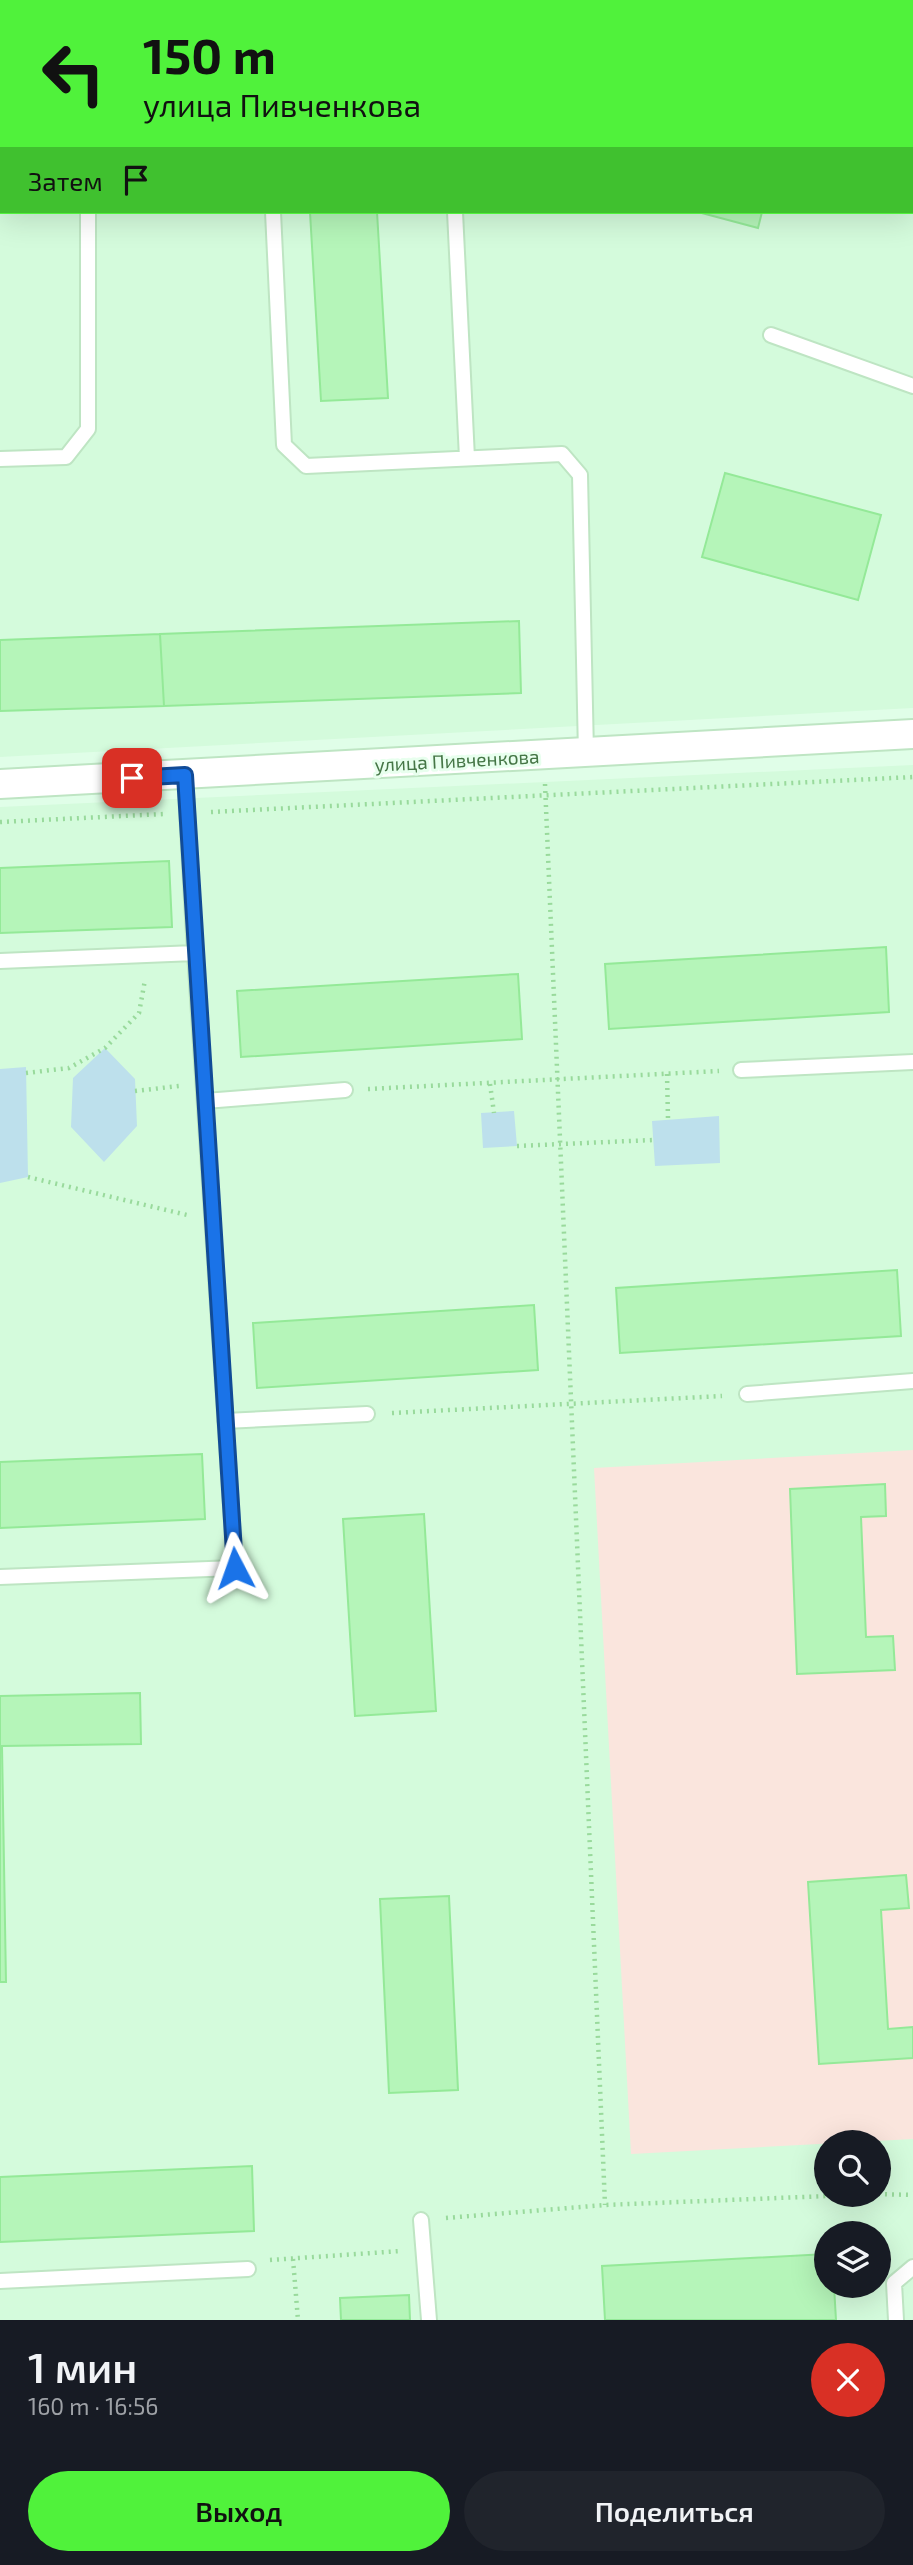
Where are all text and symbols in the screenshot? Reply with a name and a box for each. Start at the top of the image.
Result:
text: 150 m [143,25,276,84]
icon: left [28,28,119,119]
text: улица Пивченкова [143,85,421,123]
icon: arrive [117,161,155,199]
text: Затем [28,165,103,196]
street label: улица Пивченкова [374,744,540,777]
pin [102,748,162,808]
icon: arrive [113,759,151,797]
position arrow [198,1531,272,1605]
map controls [814,2130,891,2298]
button: search [814,2130,891,2207]
button: layers [814,2221,891,2298]
text: 1 мин [28,2341,137,2391]
button: close [811,2343,885,2417]
text: 160 m · 16:56 [28,2392,158,2420]
button: Выход [28,2471,450,2551]
button: Поделиться [464,2471,885,2551]

